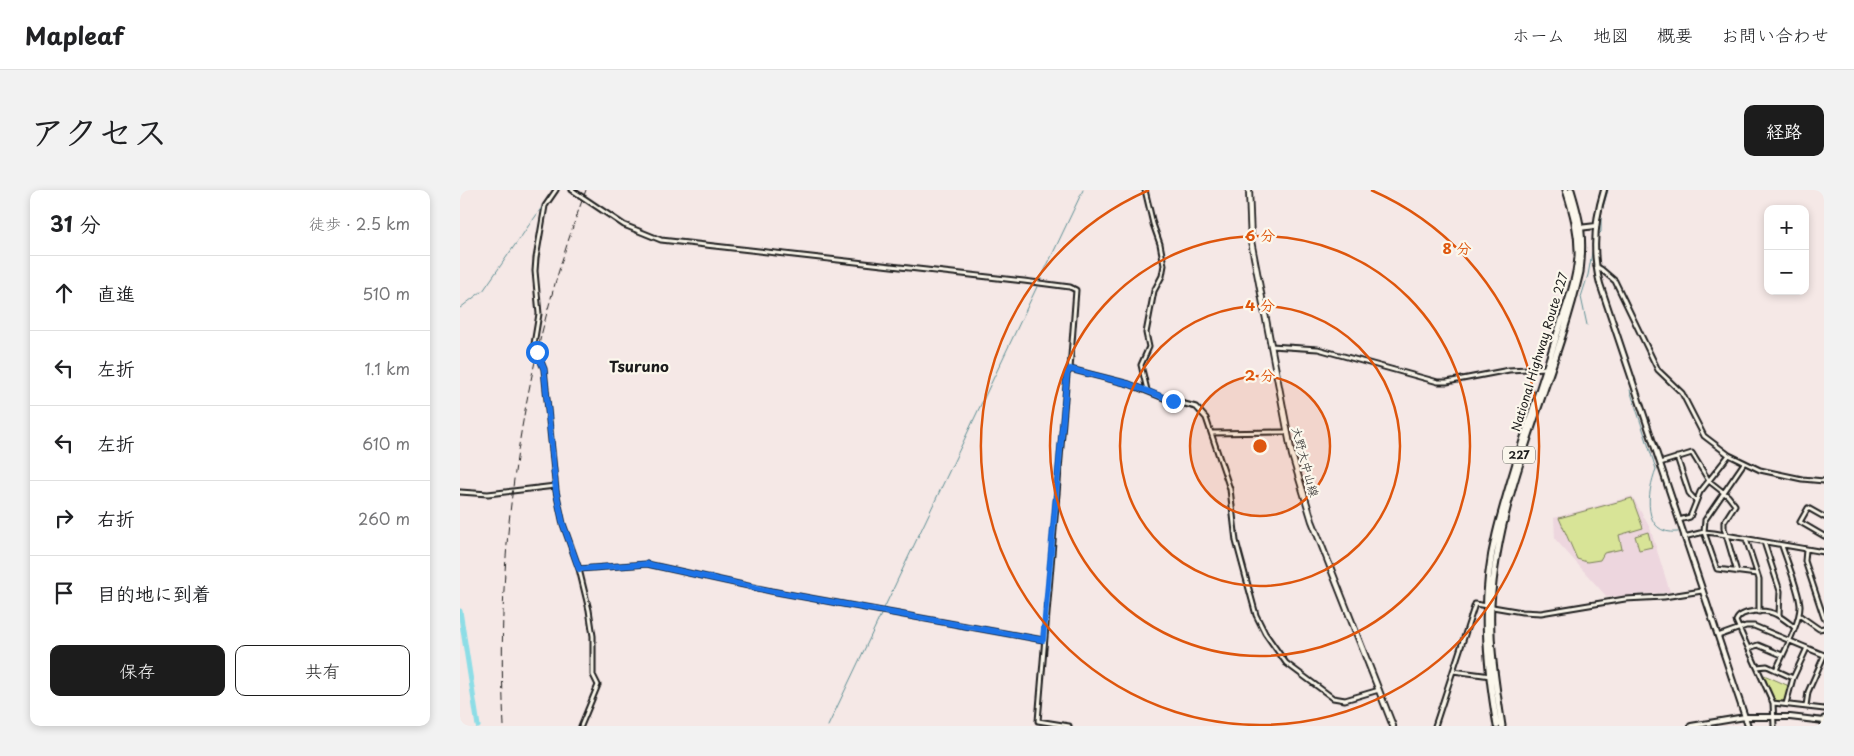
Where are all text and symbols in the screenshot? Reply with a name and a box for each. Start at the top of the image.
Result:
text: Mapleaf [25,17,124,53]
text: ホーム [1512,21,1565,48]
text: 地図 [1593,21,1629,48]
text: 概要 [1657,21,1693,48]
text: お問い合わせ [1721,21,1829,48]
text: アクセス [30,104,168,157]
button: 経路 [1744,105,1824,156]
map controls [1764,205,1809,295]
button: + [1764,205,1809,250]
text: 31 分 [50,207,100,239]
text: 徒歩 · 2.5 km [309,211,410,235]
text: 6 分 [1245,223,1275,246]
text: 8 分 [1442,236,1472,259]
button: − [1764,250,1809,295]
street label: National Highway Route 227 [1506,270,1572,434]
icon: ahead [50,279,78,307]
text: 直進 [97,279,135,307]
text: 510 m [362,281,410,305]
text: 4 分 [1245,293,1275,316]
route start [526,341,549,364]
icon: left [50,354,78,382]
text: 左折 [97,354,135,382]
district label: Tsuruno [609,354,669,377]
text: 1.1 km [364,356,410,380]
text: 2 分 [1245,363,1275,386]
route end [1162,390,1185,413]
street label: 大野大中山線 [1288,425,1324,499]
icon: left [50,429,78,457]
text: 左折 [97,429,135,457]
text: 610 m [362,431,410,455]
centre of rings [1251,437,1269,455]
road number: 227 [1503,446,1535,464]
icon: right [50,504,78,532]
text: 右折 [97,504,135,532]
text: 260 m [358,506,410,530]
icon: arrive [50,579,78,607]
text: 目的地に到着 [97,579,211,607]
button: 保存 [50,645,225,696]
button: 共有 [235,645,410,696]

